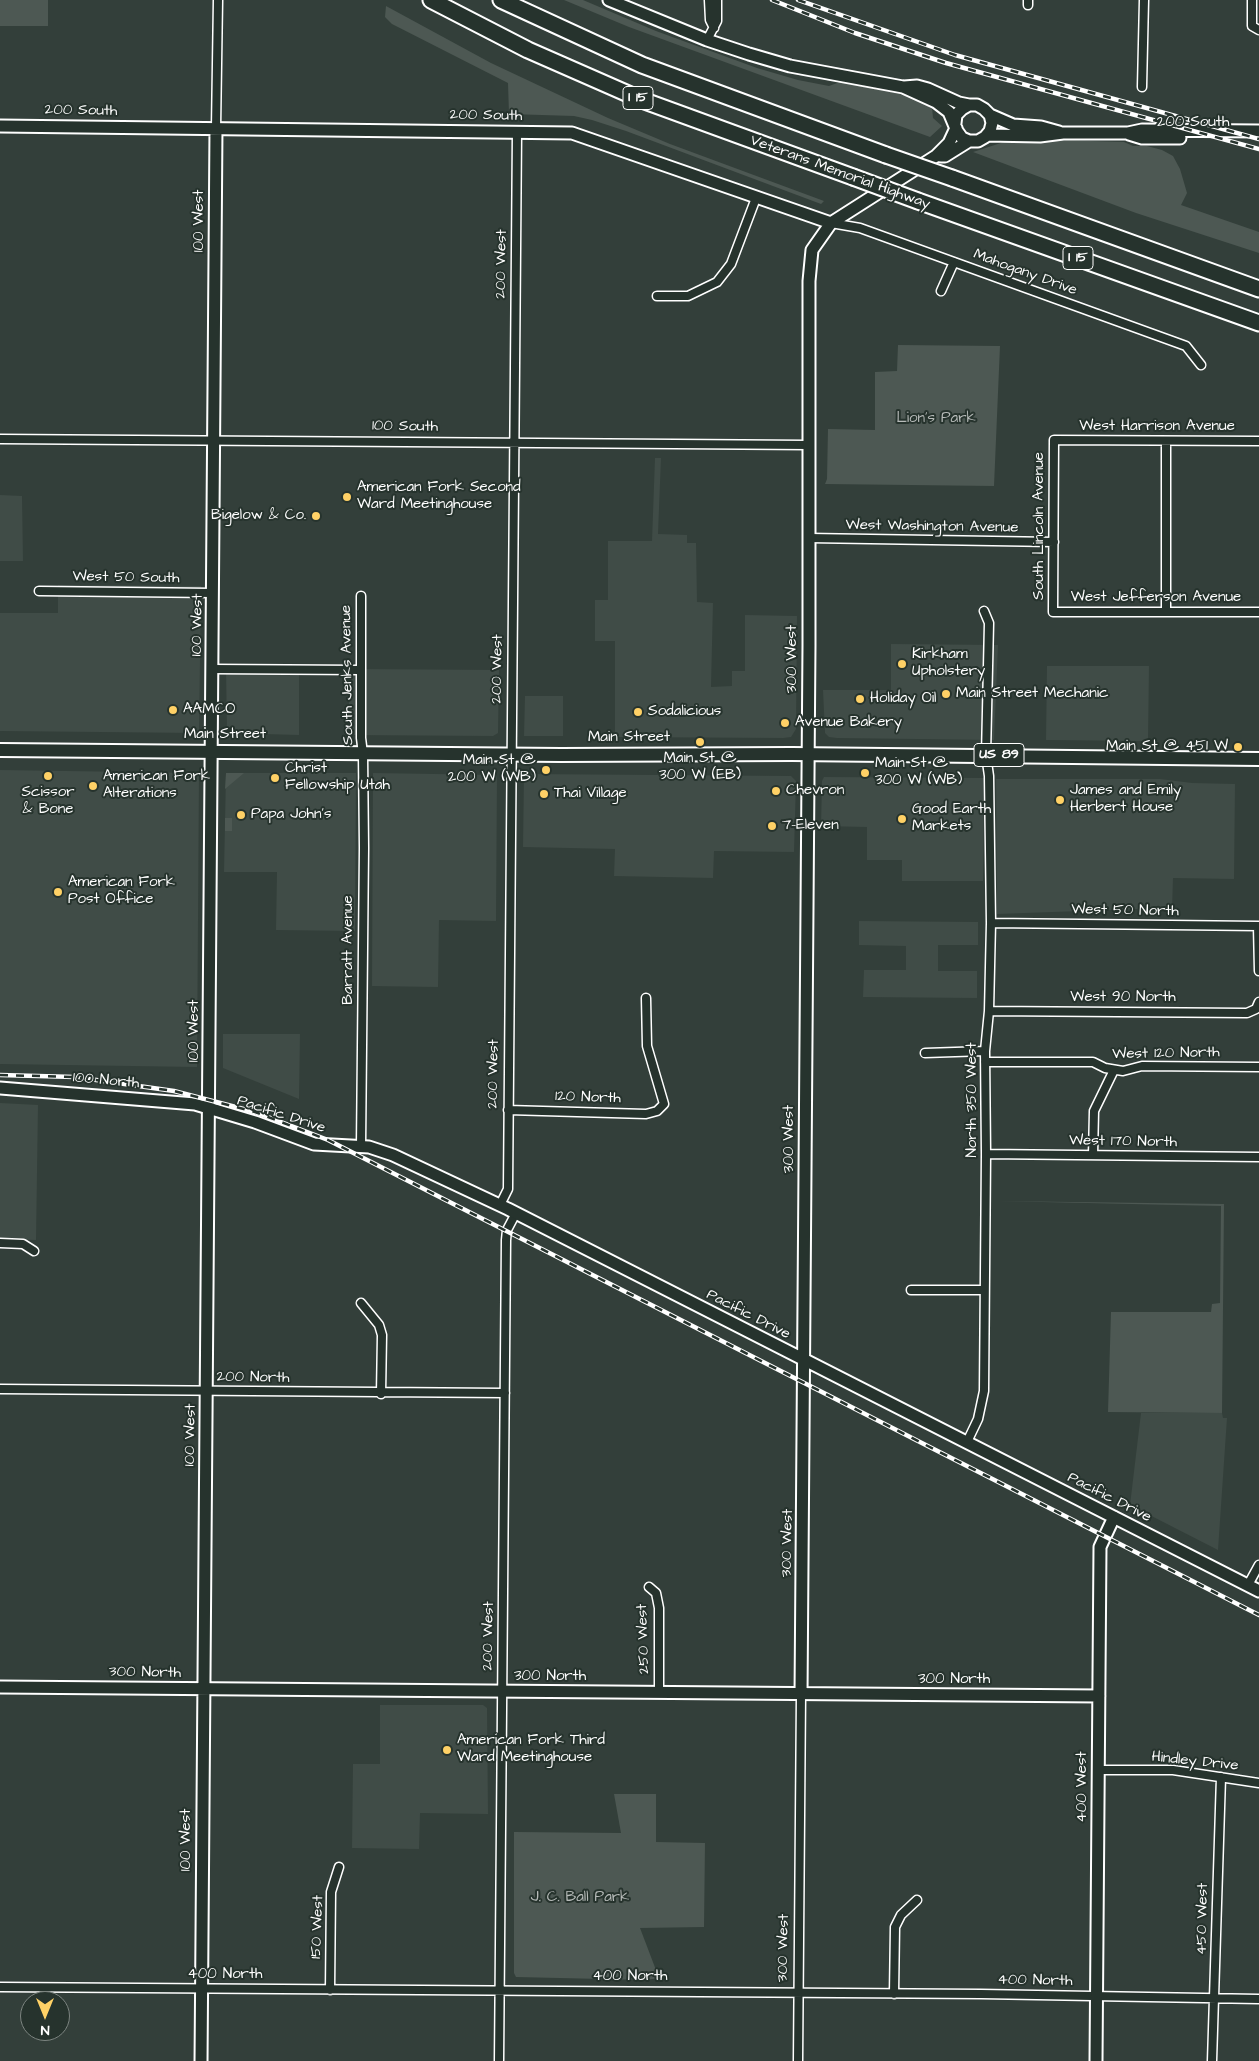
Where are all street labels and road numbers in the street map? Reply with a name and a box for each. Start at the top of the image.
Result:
road number: I 15 [623,86,653,110]
street label: 200 South [44,101,118,121]
street label: 200 South [449,106,523,126]
street label: 200 South [1157,114,1229,132]
street label: Veterans Memorial Highway [747,132,933,214]
street label: 100 West [191,190,209,252]
street label: 200 West [492,229,512,299]
street label: Mahogany Drive [971,246,1079,300]
road number: I 15 [1063,247,1093,270]
street label: 100 South [372,417,438,437]
street label: West Harrison Avenue [1079,418,1235,436]
street label: South Lincoln Avenue [1031,452,1049,600]
street label: West Washington Avenue [845,516,1019,538]
street label: West 50 South [72,568,180,588]
street label: West Jefferson Avenue [1071,589,1241,607]
street label: 100 West [188,594,208,656]
street label: South Jenks Avenue [338,605,358,745]
street label: 300 West [784,625,802,693]
street label: 200 West [488,634,508,704]
street label: Main Street [184,726,266,744]
street label: Main Street [588,729,670,747]
road number: US 89 [974,744,1024,766]
street label: Barratt Avenue [340,895,358,1005]
street label: West 50 North [1071,901,1179,921]
street label: West 90 North [1070,989,1176,1007]
street label: 100 West [186,1000,204,1062]
street label: 200 West [484,1039,504,1109]
street label: North 350 West [964,1042,982,1158]
street label: West 120 North [1112,1044,1220,1064]
street label: 100 North [72,1069,140,1093]
street label: 120 North [555,1088,621,1108]
street label: Pacific Drive [235,1092,327,1138]
street label: 300 West [781,1105,799,1173]
street label: West 170 North [1069,1132,1177,1152]
street label: Pacific Drive [703,1286,793,1344]
street label: 200 North [216,1368,290,1388]
street label: 100 West [181,1404,201,1466]
street label: Pacific Drive [1064,1469,1154,1527]
street label: 300 West [778,1509,798,1577]
street label: 200 West [479,1601,499,1671]
street label: 250 West [634,1603,654,1675]
street label: 300 North [109,1663,181,1683]
street label: 300 North [514,1668,586,1686]
street label: 300 North [918,1671,990,1689]
street label: Hindley Drive [1151,1748,1239,1776]
street label: 400 West [1074,1752,1092,1822]
street label: 100 West [178,1809,196,1871]
street label: 450 West [1193,1883,1213,1955]
street label: 150 West [308,1895,328,1959]
street label: 300 West [774,1914,794,1982]
street label: 400 North [188,1966,262,1984]
street label: 400 North [593,1968,667,1986]
street label: 400 North [997,1971,1073,1991]

